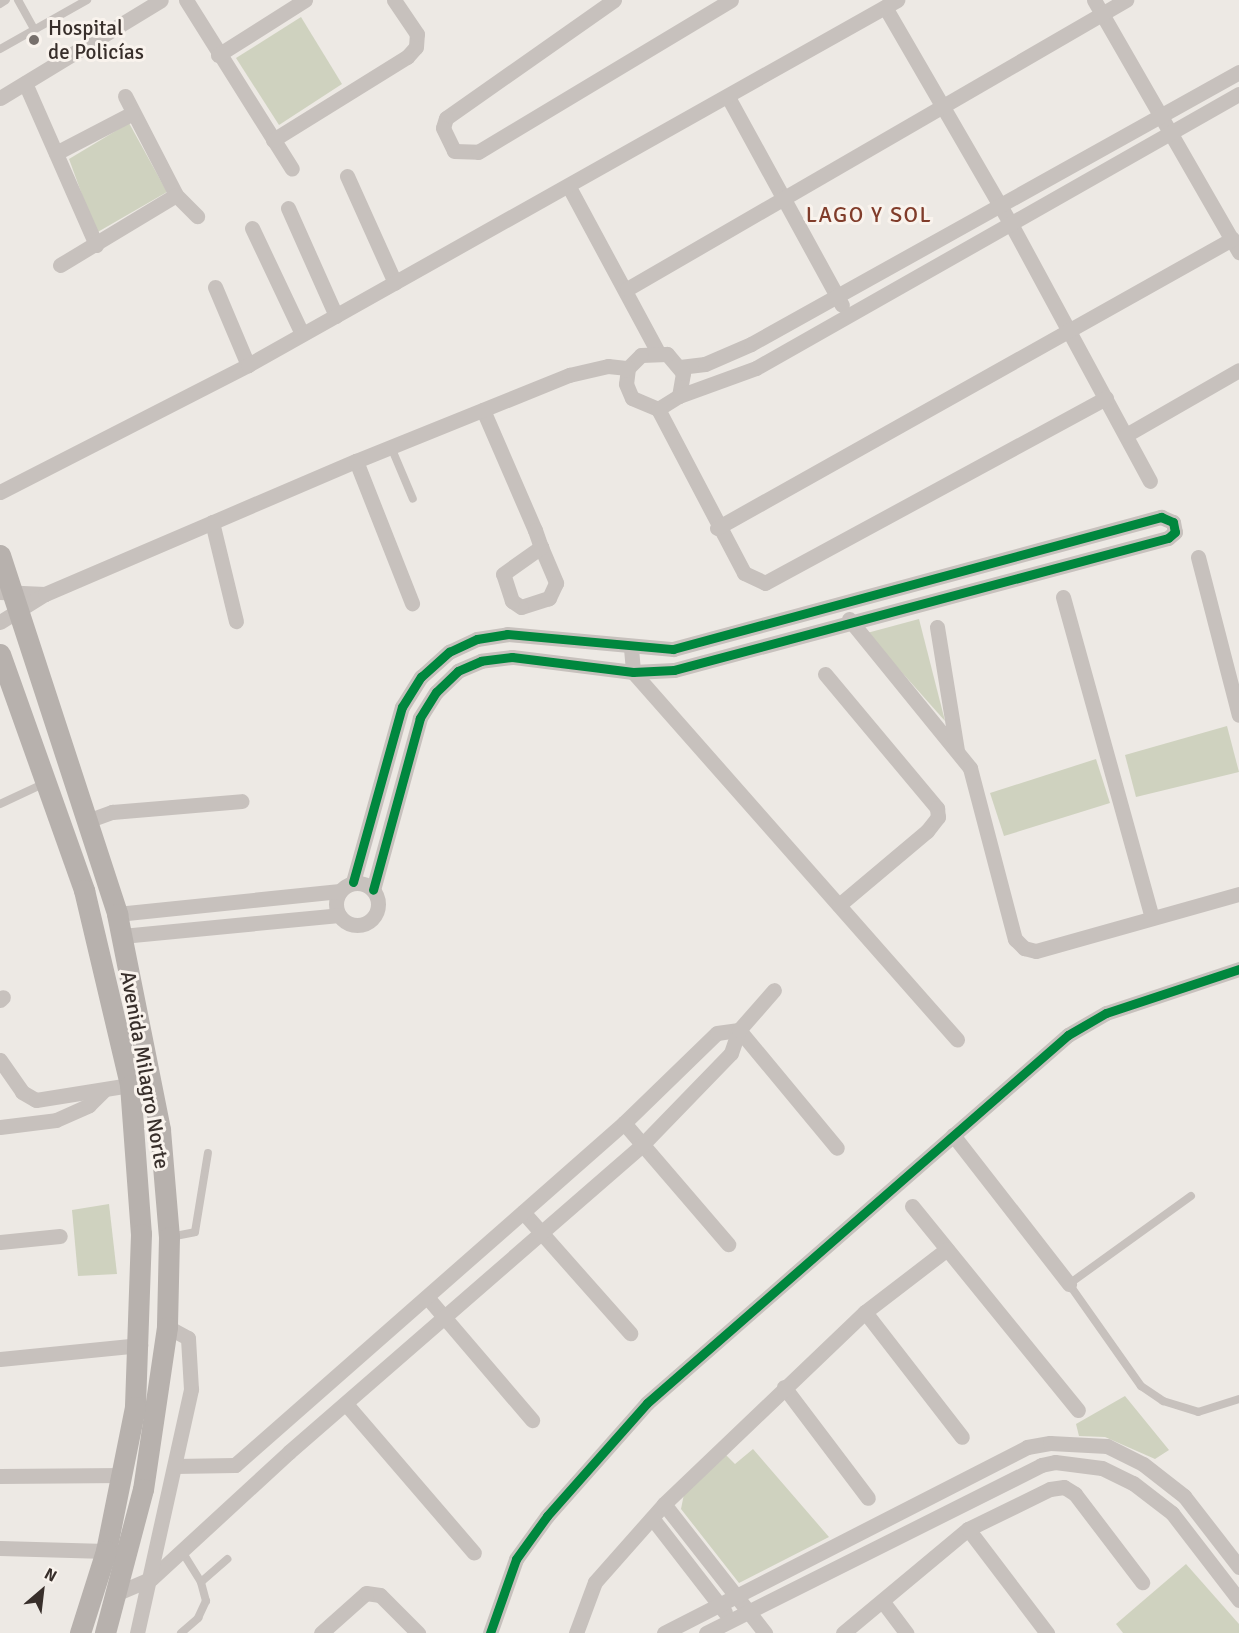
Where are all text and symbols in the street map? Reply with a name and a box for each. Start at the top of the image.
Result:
place label: Hospital de Policías [48,15,144,65]
marker: Hospital de Policías [25,31,43,49]
district label: LAGO Y SOL [806,202,932,228]
street label: Avenida Milagro Norte [115,969,175,1171]
north arrow [12,1561,72,1621]
text: N [41,1564,60,1587]

